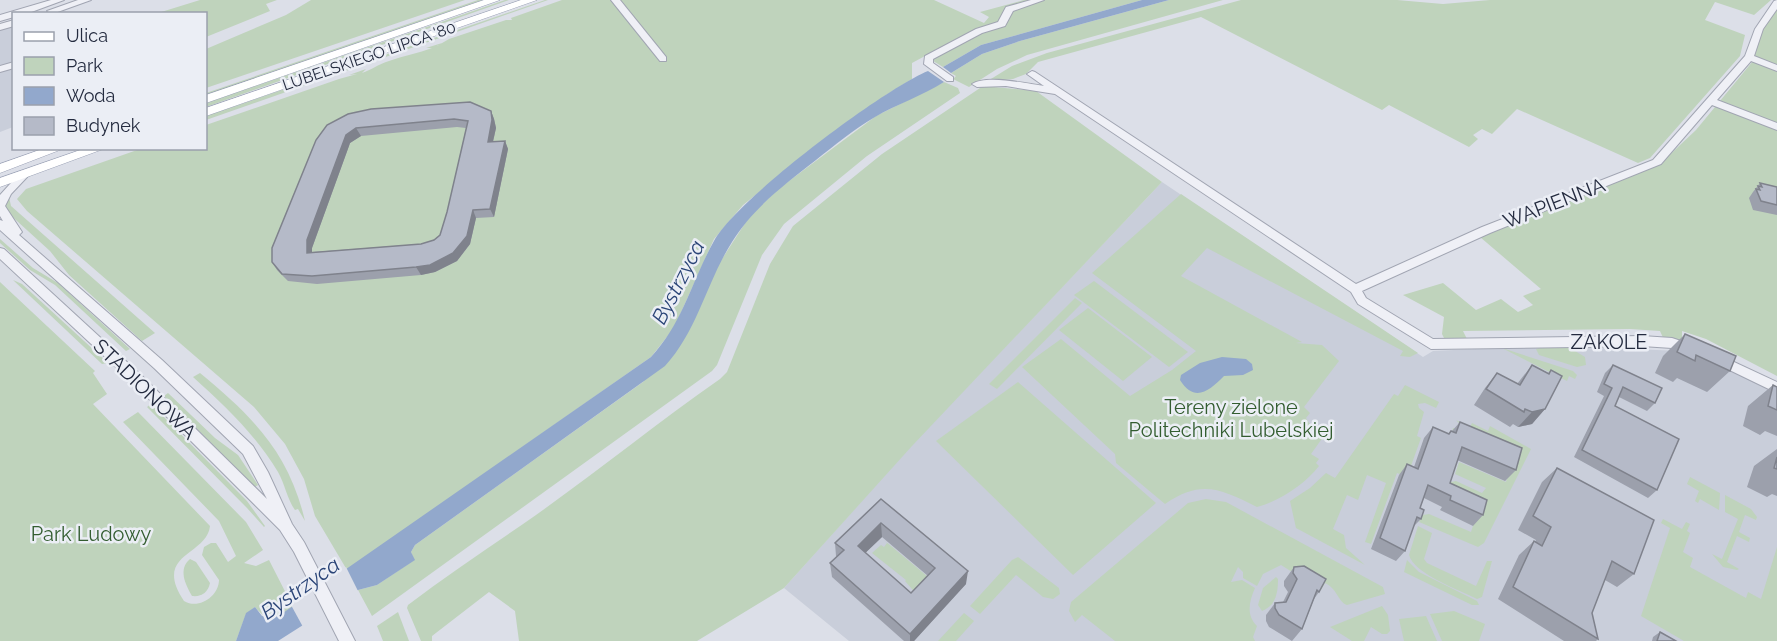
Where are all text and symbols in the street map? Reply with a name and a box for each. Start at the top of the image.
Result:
legend [12,12,207,150]
street label: LUBELSKIEGO LIPCA '80 [280,17,458,95]
text: Ulica [66,25,108,46]
text: Park [66,55,103,76]
text: Woda [66,85,115,106]
text: Budynek [66,115,141,136]
street label: WAPIENNA [1500,172,1609,233]
water label: Bystrzyca [646,236,710,328]
street label: ZAKOLE [1570,330,1648,354]
street label: STADIONOWA [88,334,202,444]
park label: Tereny zielone Politechniki Lubelskiej [1129,395,1333,442]
park label: Park Ludowy [31,522,151,546]
water label: Bystrzyca [256,552,344,624]

